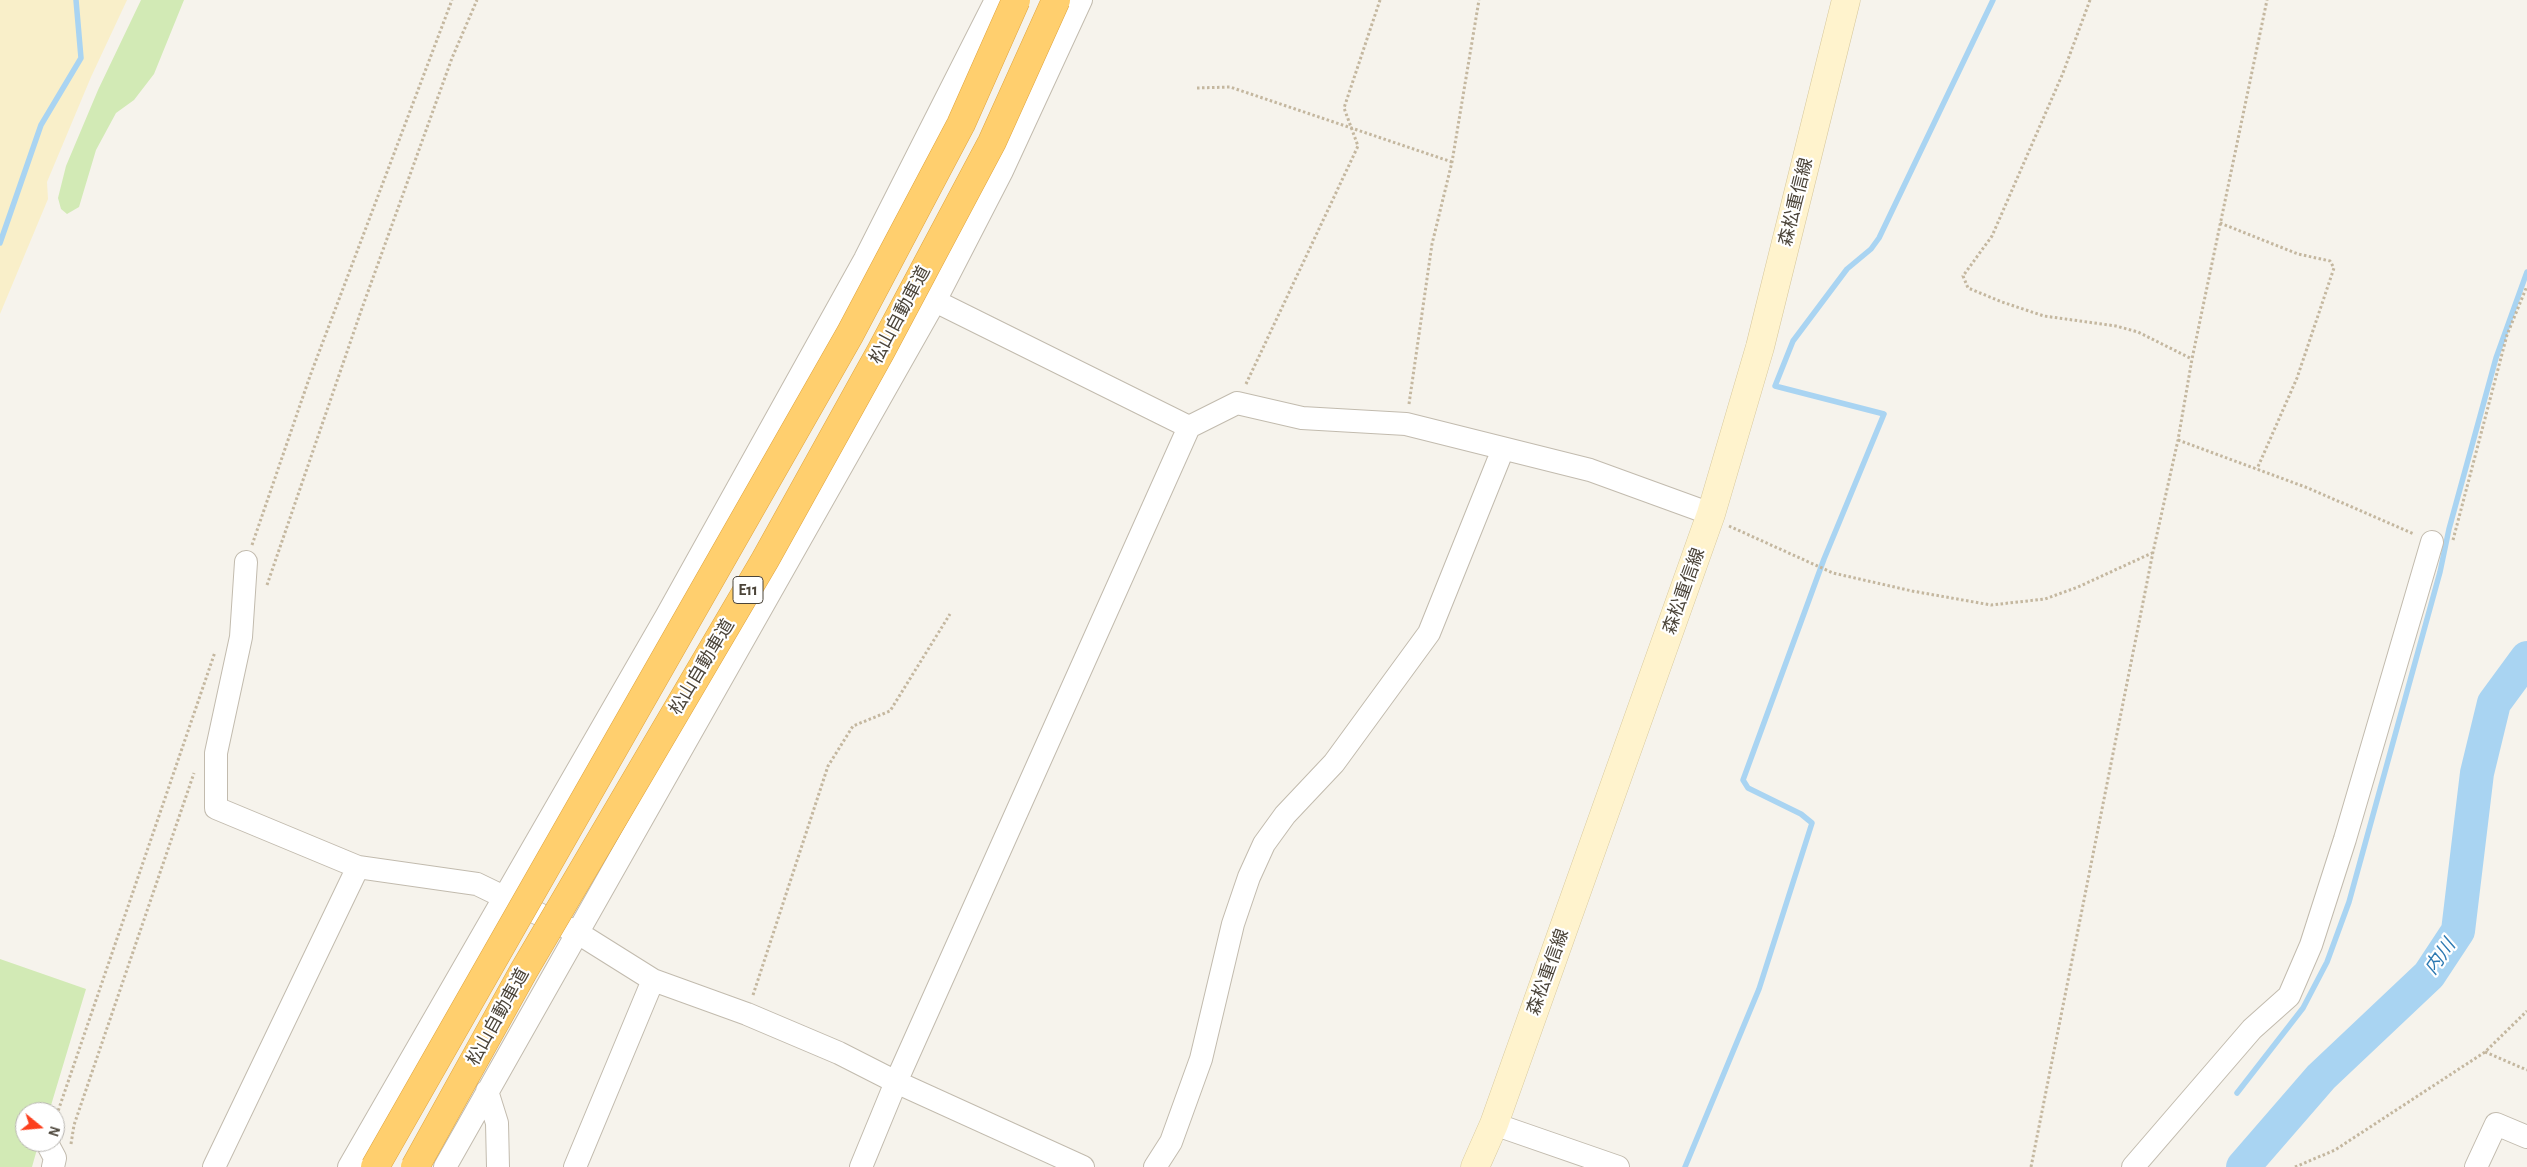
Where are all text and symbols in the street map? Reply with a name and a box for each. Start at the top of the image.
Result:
street label: 森松重信線 [1775,156,1817,248]
street label: 松山自動車道 [865,262,935,368]
street label: 森松重信線 [1658,545,1710,637]
road number: E11 [733,576,763,604]
street label: 松山自動車道 [665,615,739,719]
street label: 森松重信線 [1522,926,1574,1018]
water label: 内川 [2420,935,2460,979]
street label: 松山自動車道 [462,965,534,1069]
north arrow [15,1102,65,1152]
text: N [45,1124,62,1138]

